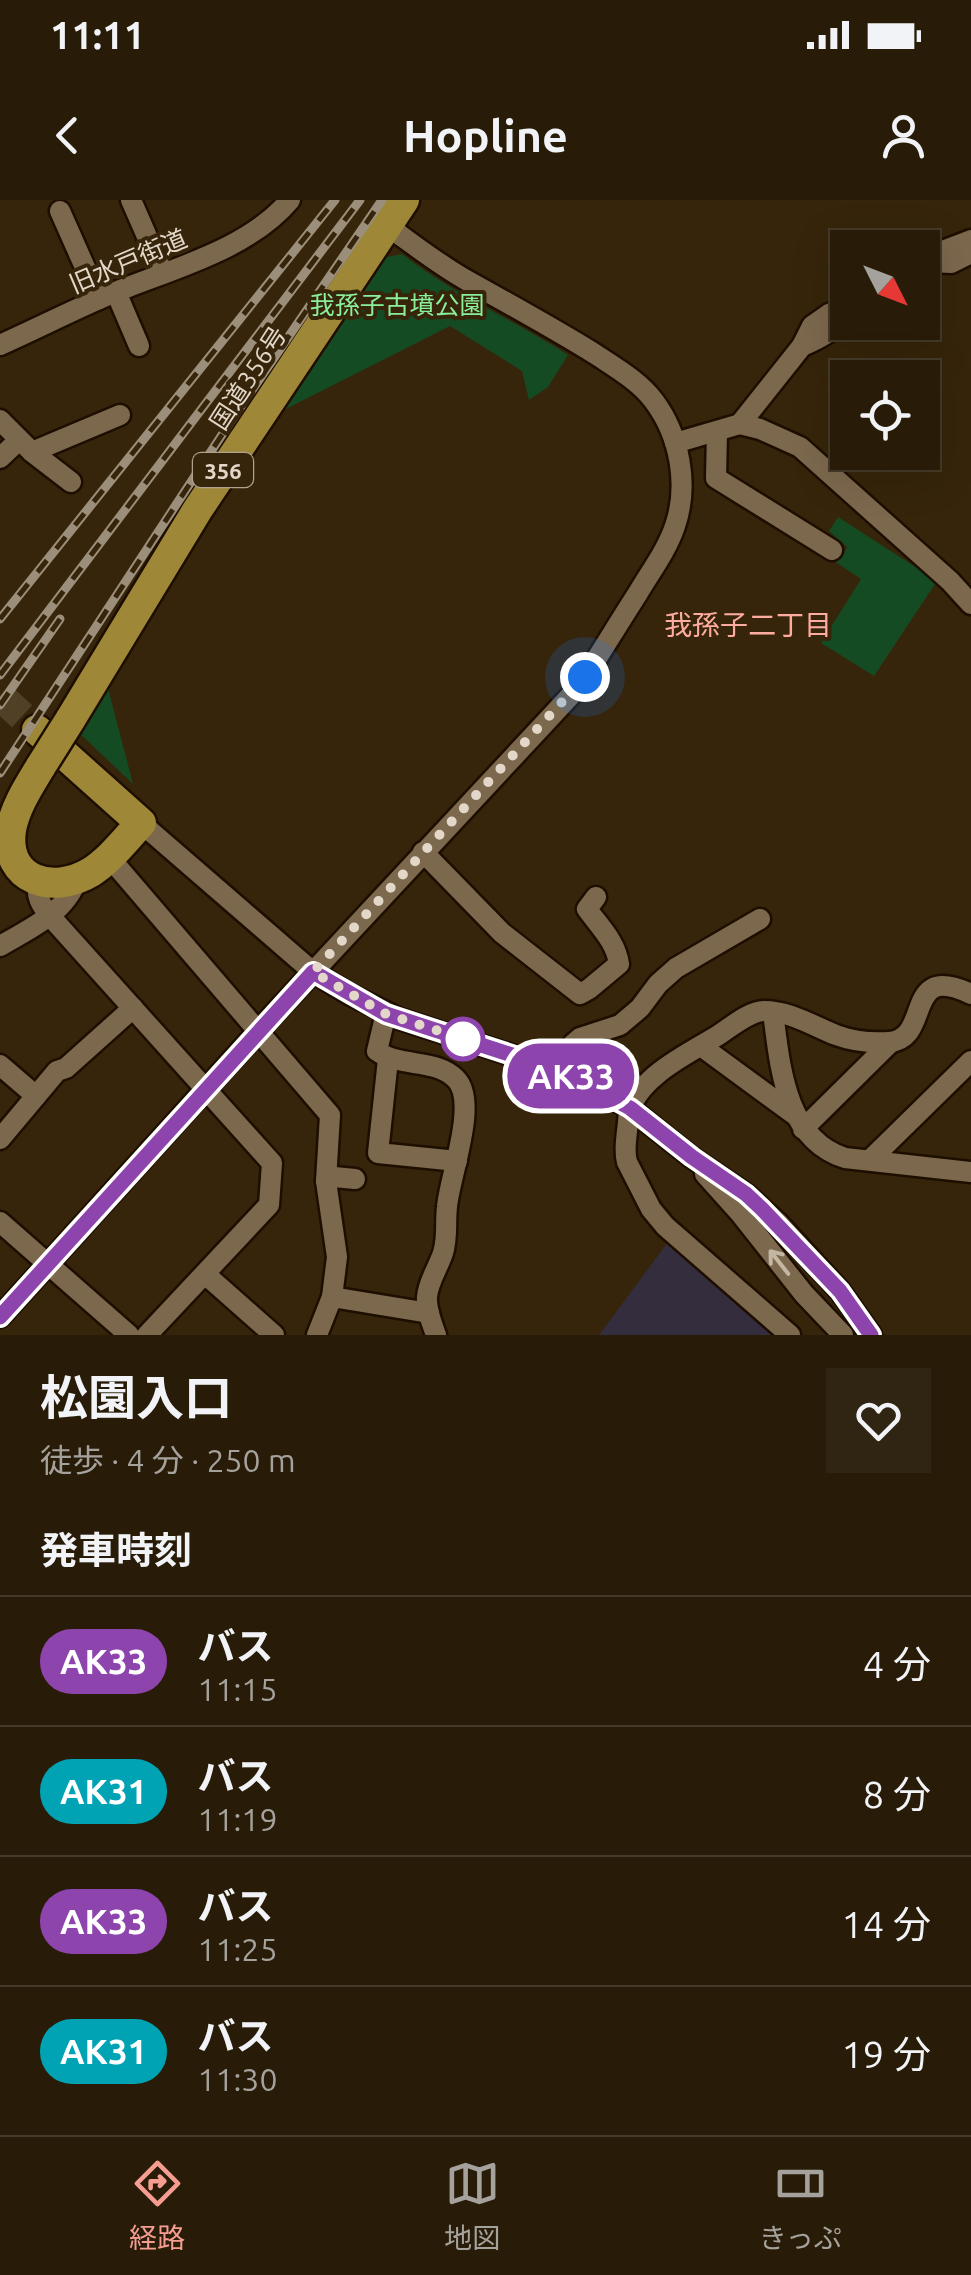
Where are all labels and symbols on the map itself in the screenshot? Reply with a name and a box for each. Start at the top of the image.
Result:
street label: 旧水戸街道 [65,224,191,298]
north arrow [830,230,940,340]
park label: 我孫子古墳公園 [309,291,485,319]
street label: 国道356号 [204,321,292,435]
road number: 356 [193,453,253,487]
district label: 我孫子二丁目 [664,609,832,640]
your location [560,652,610,702]
unlabelled marker [442,1018,484,1060]
line badge: AK33 [501,1044,641,1108]
one-way arrow [768,1249,790,1275]

